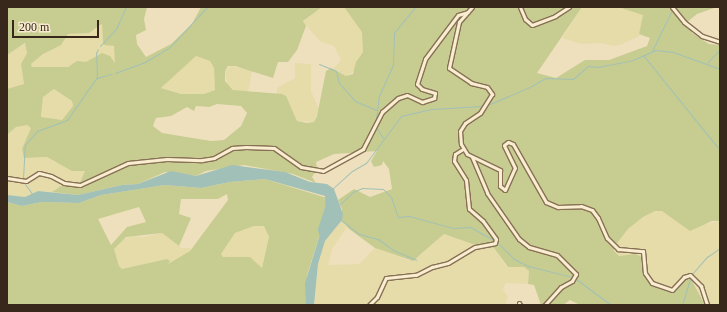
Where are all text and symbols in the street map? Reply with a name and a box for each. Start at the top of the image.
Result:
scale bar [14,12,101,38]
text: 200 m [19,20,49,34]

